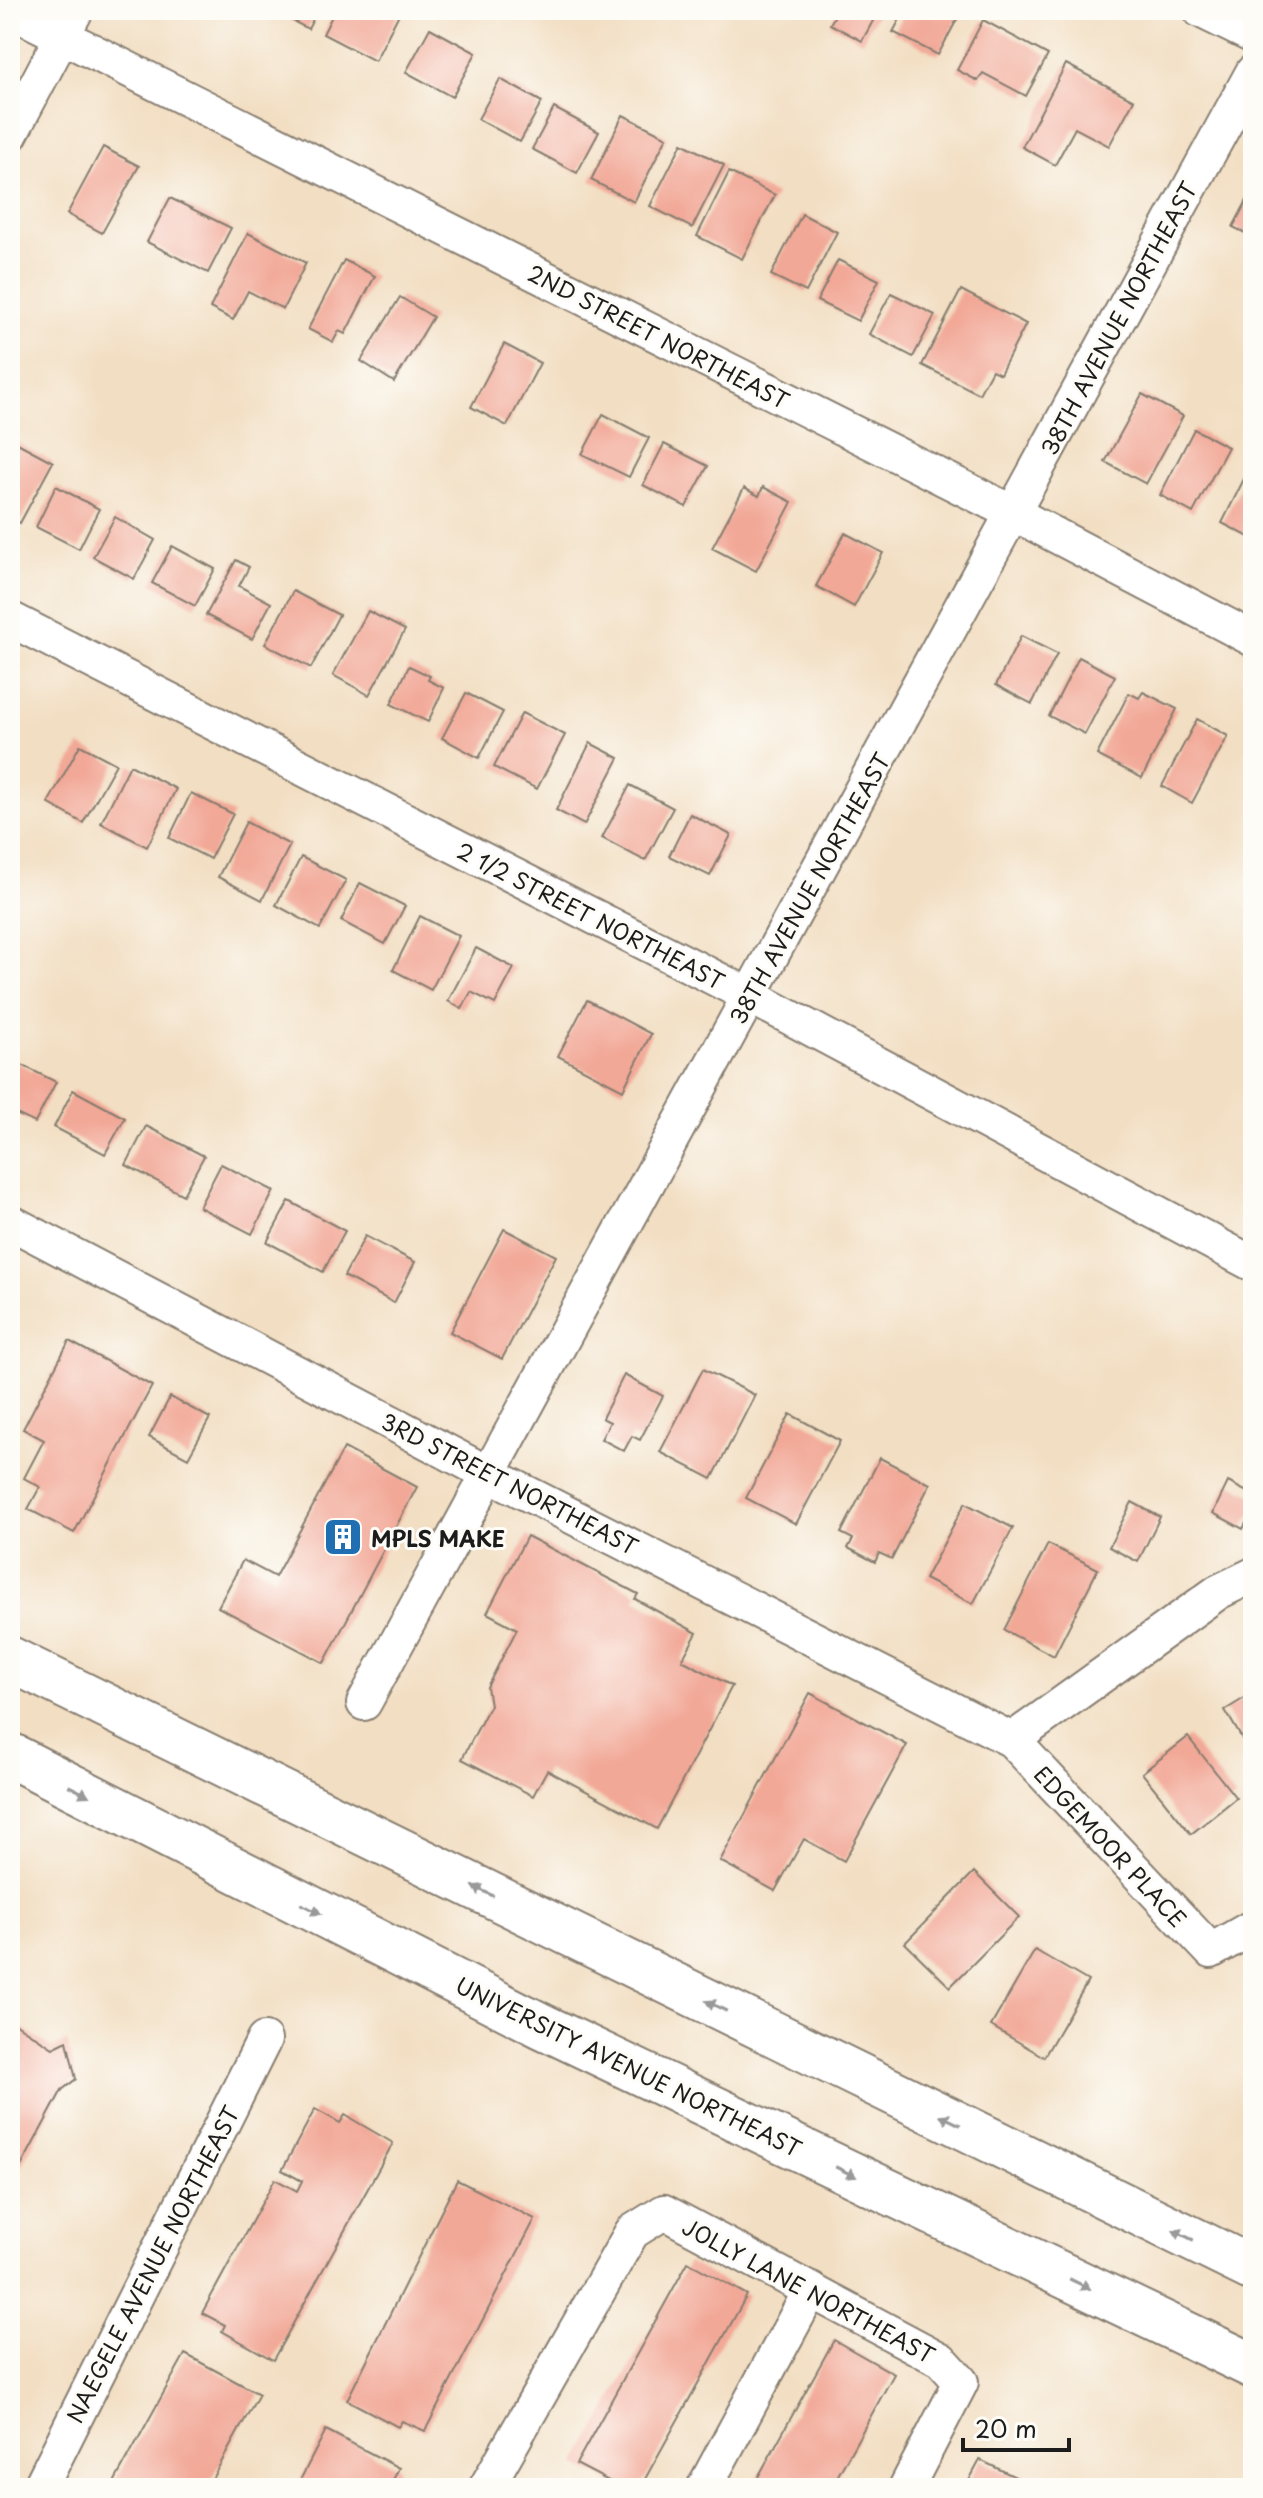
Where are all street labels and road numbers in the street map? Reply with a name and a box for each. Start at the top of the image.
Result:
street label: 38TH AVENUE NORTHEAST [1032,175,1204,461]
street label: 2ND STREET NORTHEAST [523,256,795,416]
street label: 38TH AVENUE NORTHEAST [721,746,897,1030]
street label: 2 1/2 STREET NORTHEAST [451,833,731,997]
street label: 3RD STREET NORTHEAST [376,1404,644,1562]
street label: EDGEMOOR PLACE [1027,1758,1195,1934]
street label: UNIVERSITY AVENUE NORTHEAST [450,1968,808,2164]
street label: NAEGELE AVENUE NORTHEAST [57,2100,247,2428]
street label: JOLLY LANE NORTHEAST [677,2209,941,2371]

